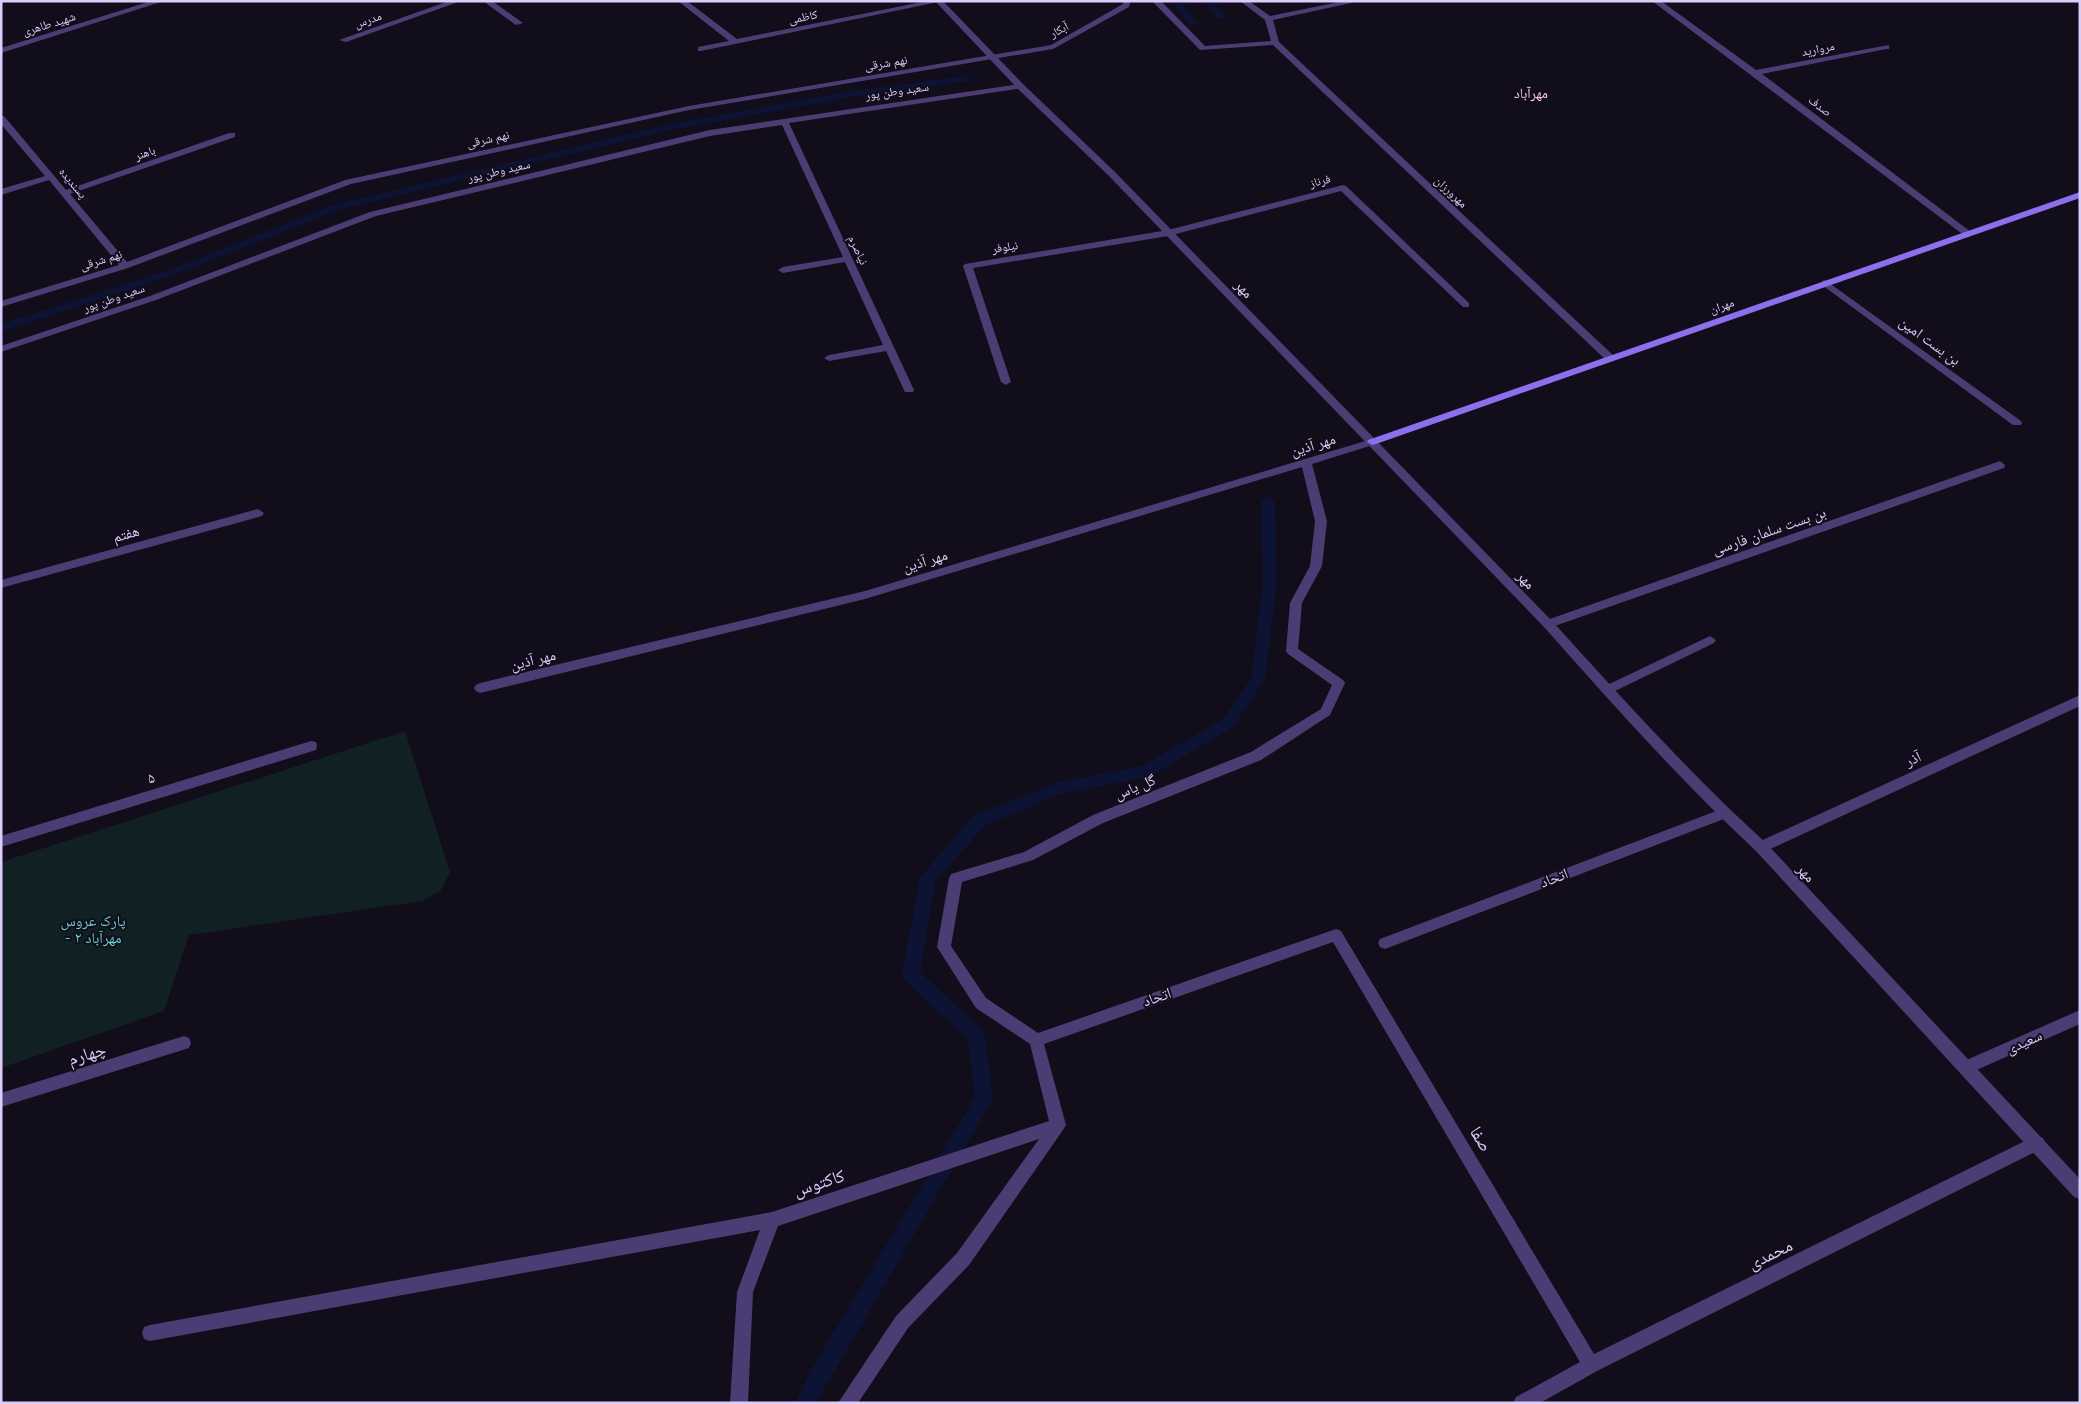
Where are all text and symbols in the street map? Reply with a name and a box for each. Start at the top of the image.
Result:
street label: کاظمی [787,7,819,27]
street label: شهید طاهری [21,9,77,39]
street label: مدرس [353,9,383,31]
street label: آبکار [1046,19,1072,42]
street label: مروارید [1800,39,1836,59]
street label: نهم شرقی [864,53,909,74]
street label: سعید وطن پور [863,80,930,103]
district label: مهرآباد [1514,85,1548,102]
street label: صدف [1806,93,1834,119]
street label: نهم شرقی [465,128,511,151]
street label: باهنر [132,143,157,164]
street label: سعید وطن پور [465,157,532,185]
street label: پسندیده [56,165,90,202]
street label: فرناز [1307,172,1332,191]
street label: مهرورزان [1432,173,1470,211]
street label: نیاصرم [844,233,871,267]
street label: نیلوفر [990,238,1019,256]
street label: نهم شرقی [78,247,124,274]
street label: مهر [1230,275,1257,302]
street label: سعید وطن پور [81,281,147,316]
street label: مهران [1708,295,1736,317]
street label: بن بست امین [1895,313,1964,370]
street label: مهر آذین [1288,430,1338,461]
street label: بن بست سلمان فارسی [1710,503,1829,560]
street label: هفتم [111,522,142,547]
street label: مهر آذین [900,546,950,577]
street label: مهر [1512,566,1539,593]
street label: مهر آذین [508,646,558,675]
street label: آذر [1901,747,1925,771]
street label: ۵ [145,768,157,788]
street label: گل یاس [1112,770,1159,804]
street label: مهر [1792,859,1819,886]
street label: اتحاد [1537,864,1571,892]
park label: پارک عروس - مهرآباد ۲ [60,912,126,947]
street label: اتحاد [1140,984,1174,1010]
street label: سعیدی [2003,1026,2045,1059]
street label: چهارم [65,1038,109,1071]
street label: صفا [1466,1122,1497,1155]
street label: کاکتوس [791,1164,848,1202]
street label: محمدی [1744,1234,1796,1274]

